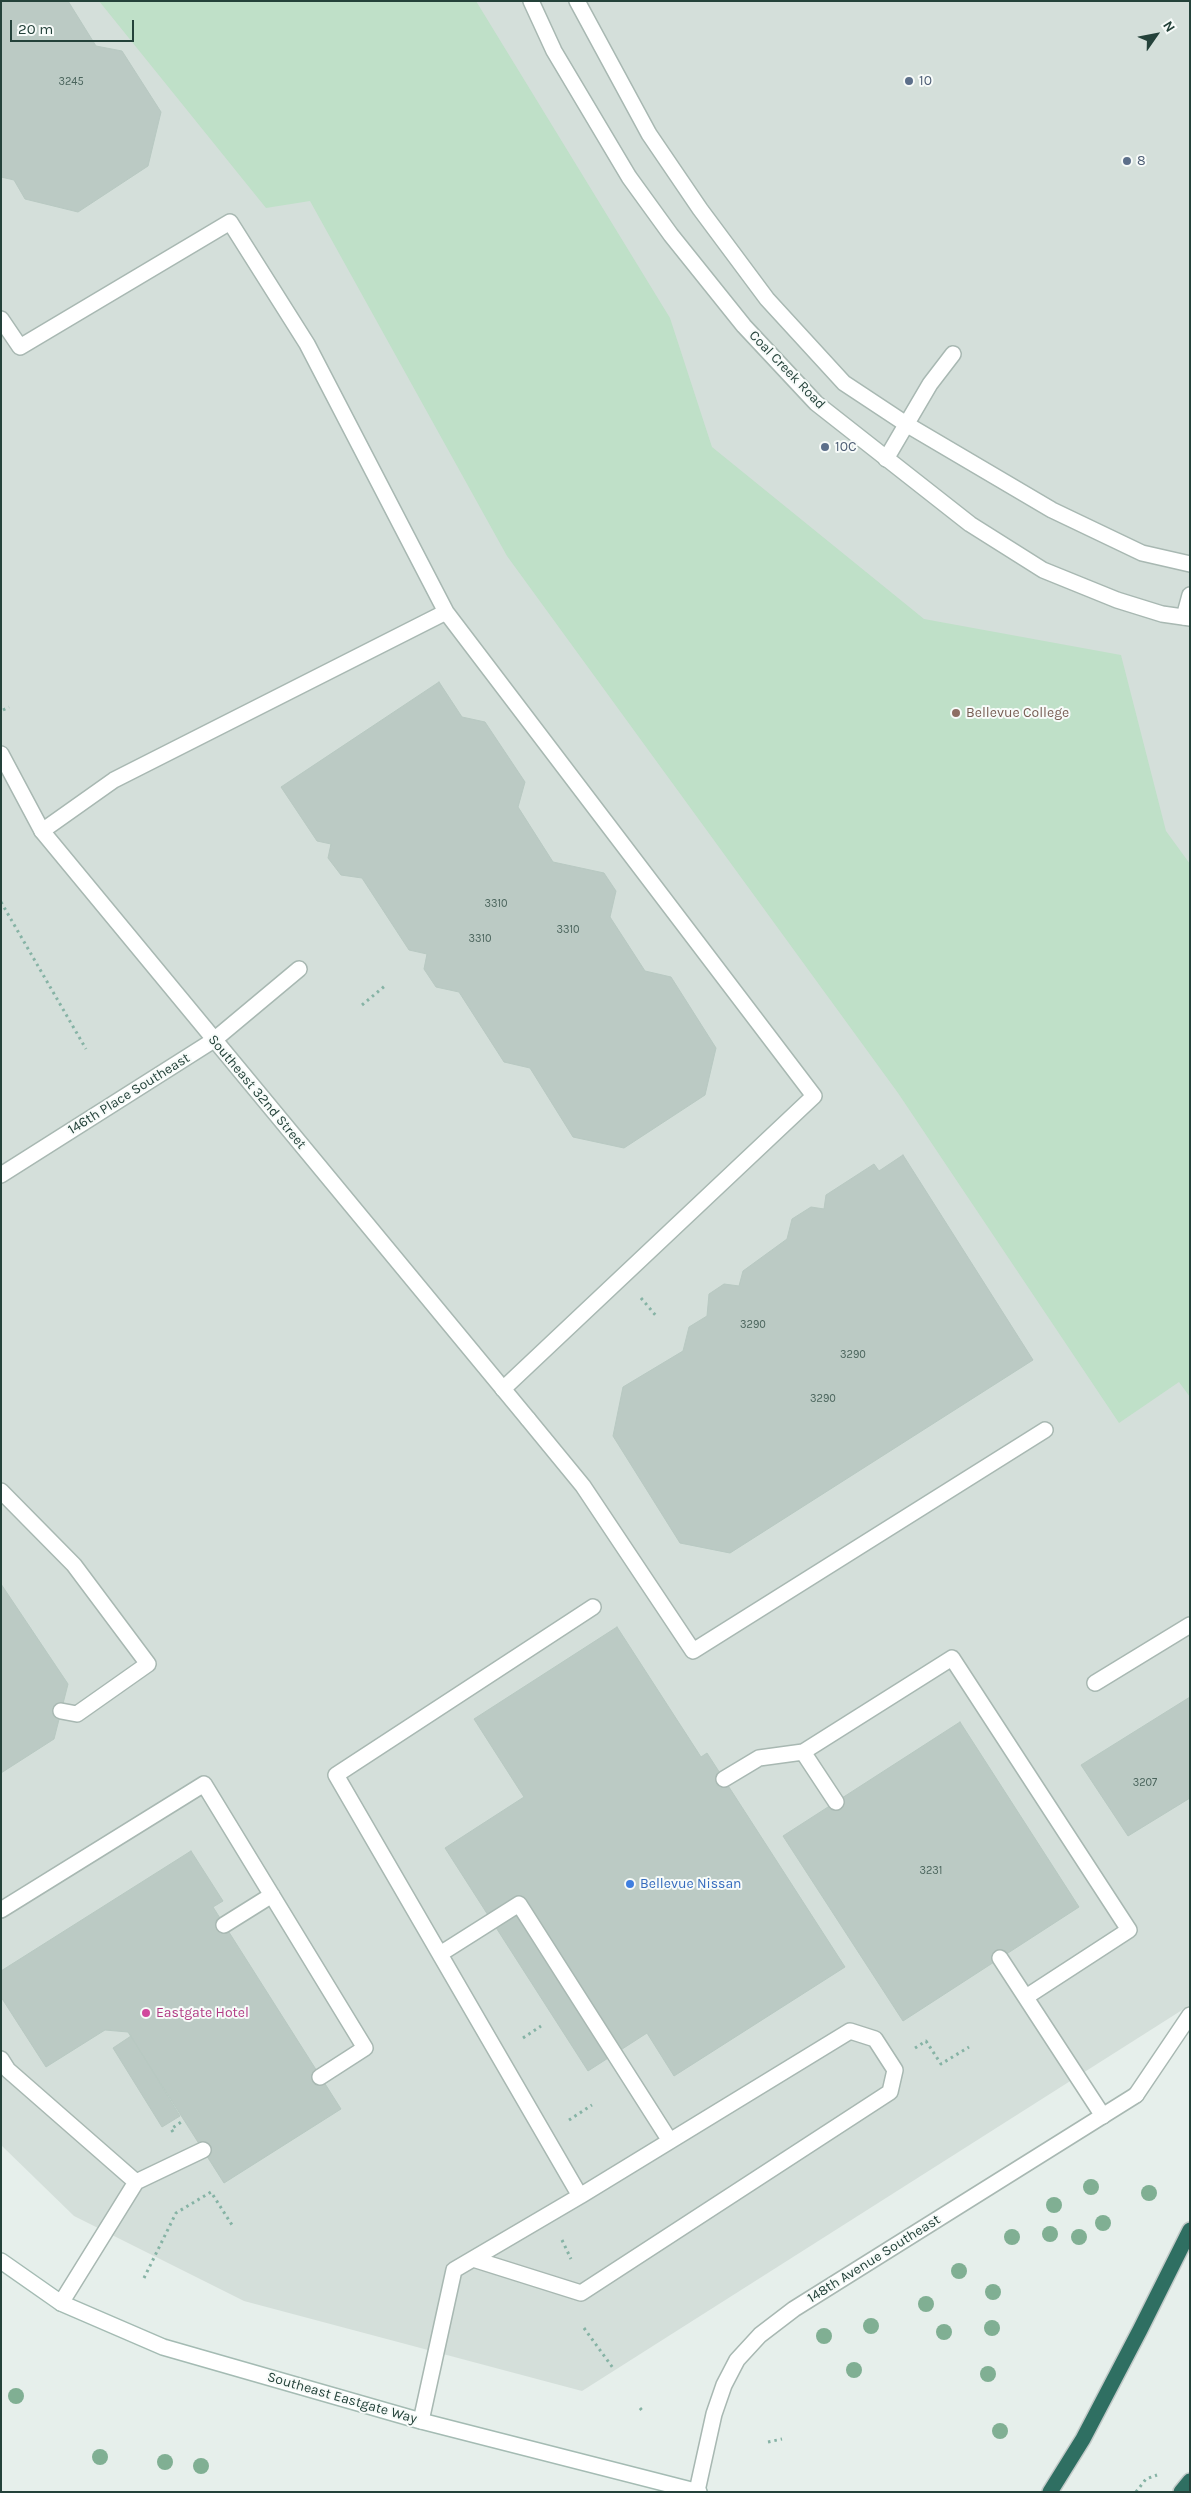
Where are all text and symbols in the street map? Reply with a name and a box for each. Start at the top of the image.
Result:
scale bar [12,10,136,42]
north arrow [1131,10,1181,60]
text: N [1159,18,1179,35]
text: 20 m [18,20,53,38]
place label: 10 [919,73,932,89]
house number: 3245 [58,75,84,89]
marker: 10 [903,75,915,87]
place label: 8 [1137,153,1146,169]
marker: 8 [1121,155,1133,167]
street label: Coal Creek Road [745,327,829,413]
place label: 10C [835,439,857,455]
marker: 10C [819,441,831,453]
place label: Bellevue College [966,705,1069,721]
marker: Bellevue College [950,707,962,719]
house number: 3310 [484,897,508,911]
house number: 3310 [556,923,580,937]
house number: 3310 [468,932,492,946]
street label: Southeast 32nd Street [204,1031,310,1153]
street label: 146th Place Southeast [65,1050,193,1138]
house number: 3290 [740,1318,766,1332]
house number: 3290 [840,1348,866,1362]
house number: 3290 [810,1392,836,1406]
house number: 3207 [1133,1776,1157,1790]
house number: 3231 [919,1864,943,1878]
place label: Bellevue Nissan [640,1876,742,1892]
marker: Bellevue Nissan [624,1878,636,1890]
place label: Eastgate Hotel [156,2005,249,2021]
marker: Eastgate Hotel [140,2007,152,2019]
street label: 148th Avenue Southeast [805,2211,943,2307]
street label: Southeast Eastgate Way [265,2369,419,2427]

